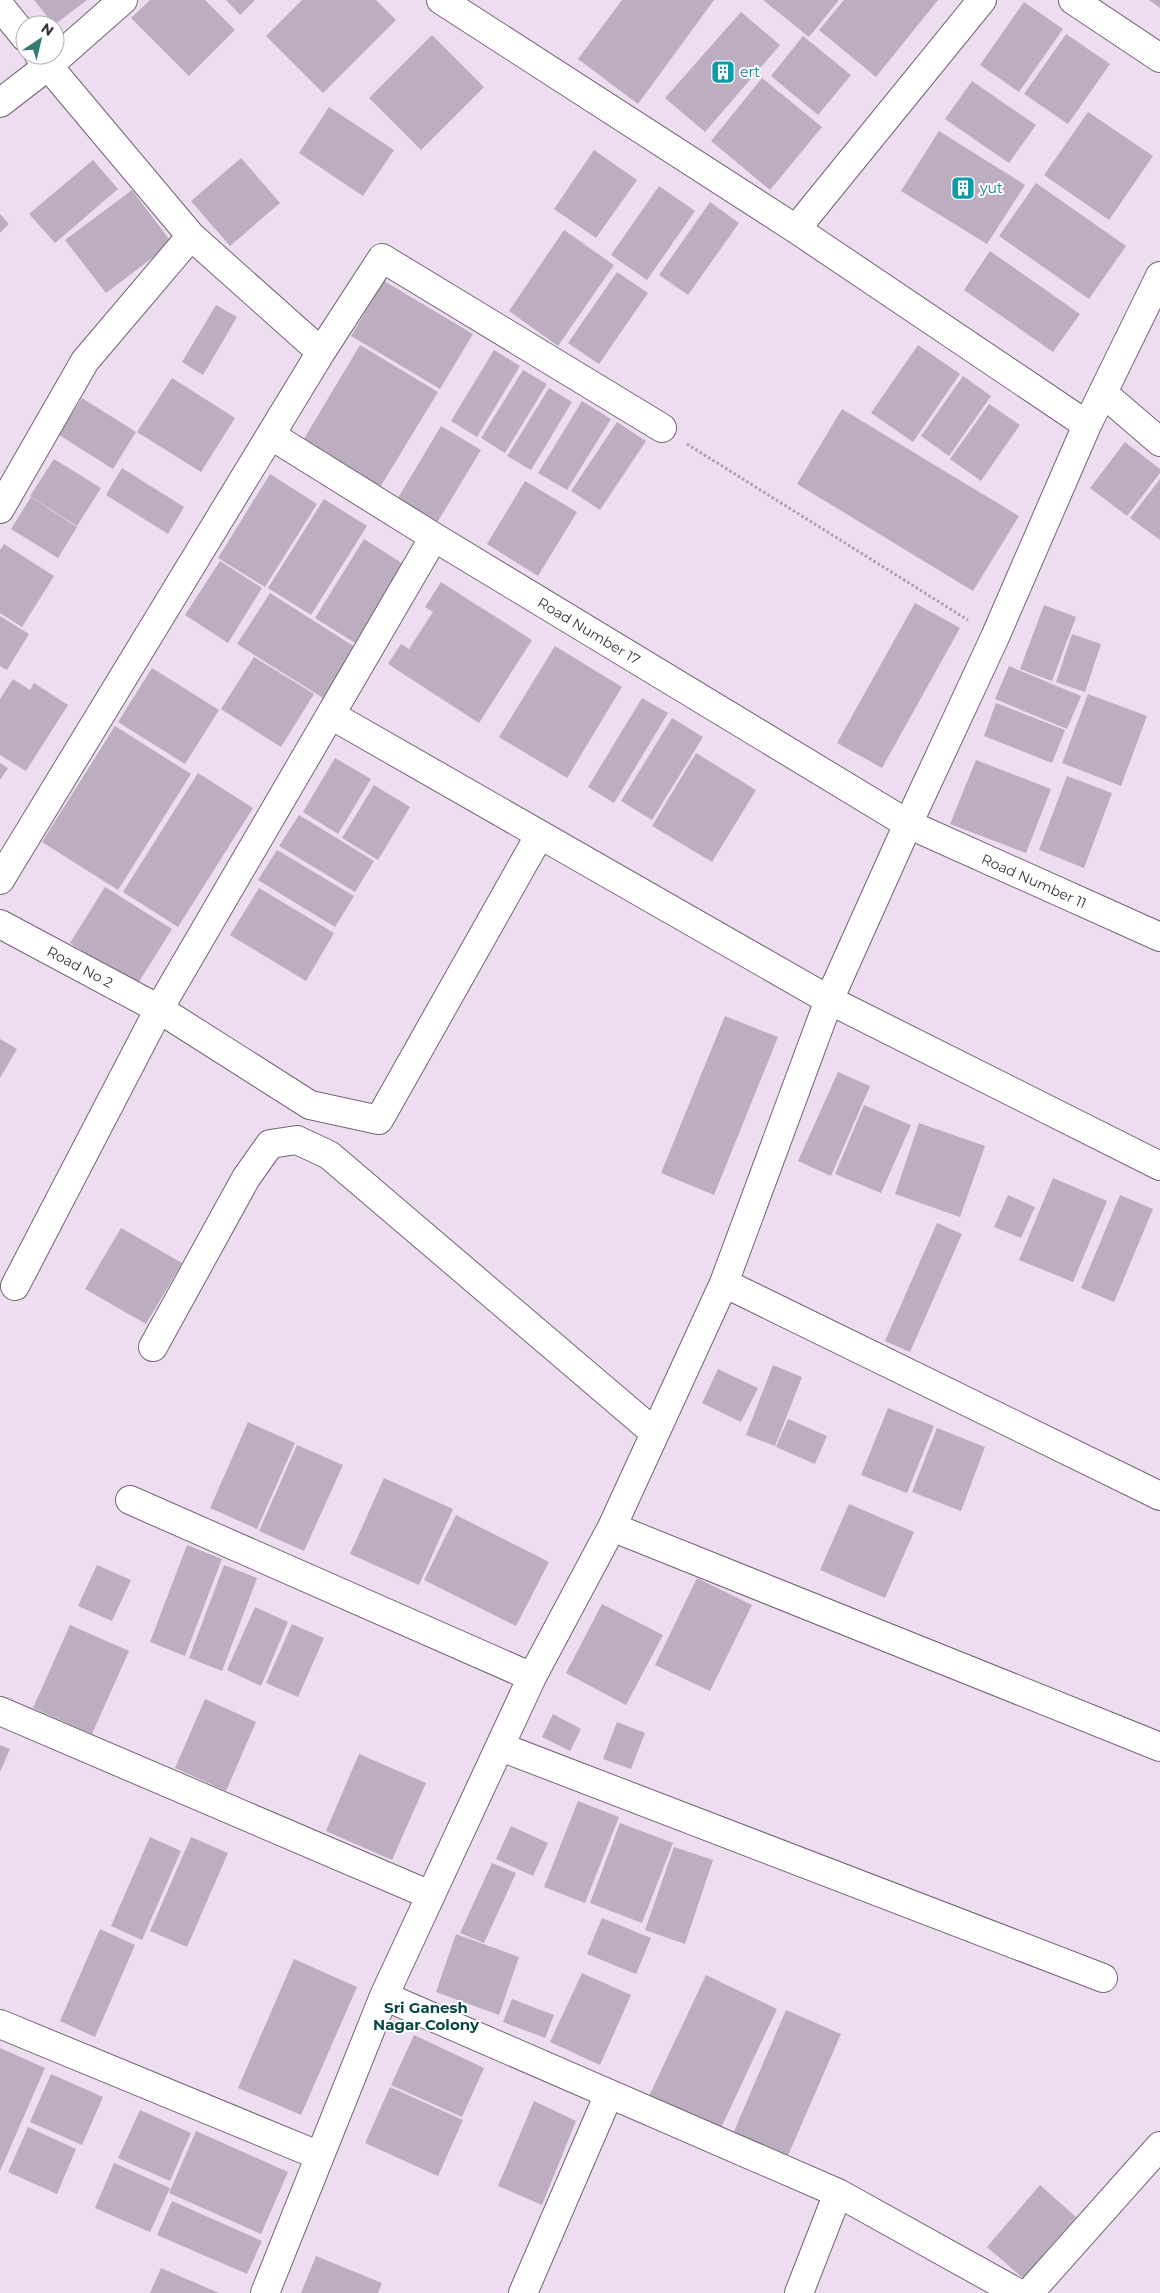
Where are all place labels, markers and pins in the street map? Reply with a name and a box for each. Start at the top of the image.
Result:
building icon: ert [710,59,736,85]
place label: ert [740,63,760,81]
building icon: yut [950,175,976,201]
place label: yut [979,179,1003,197]

